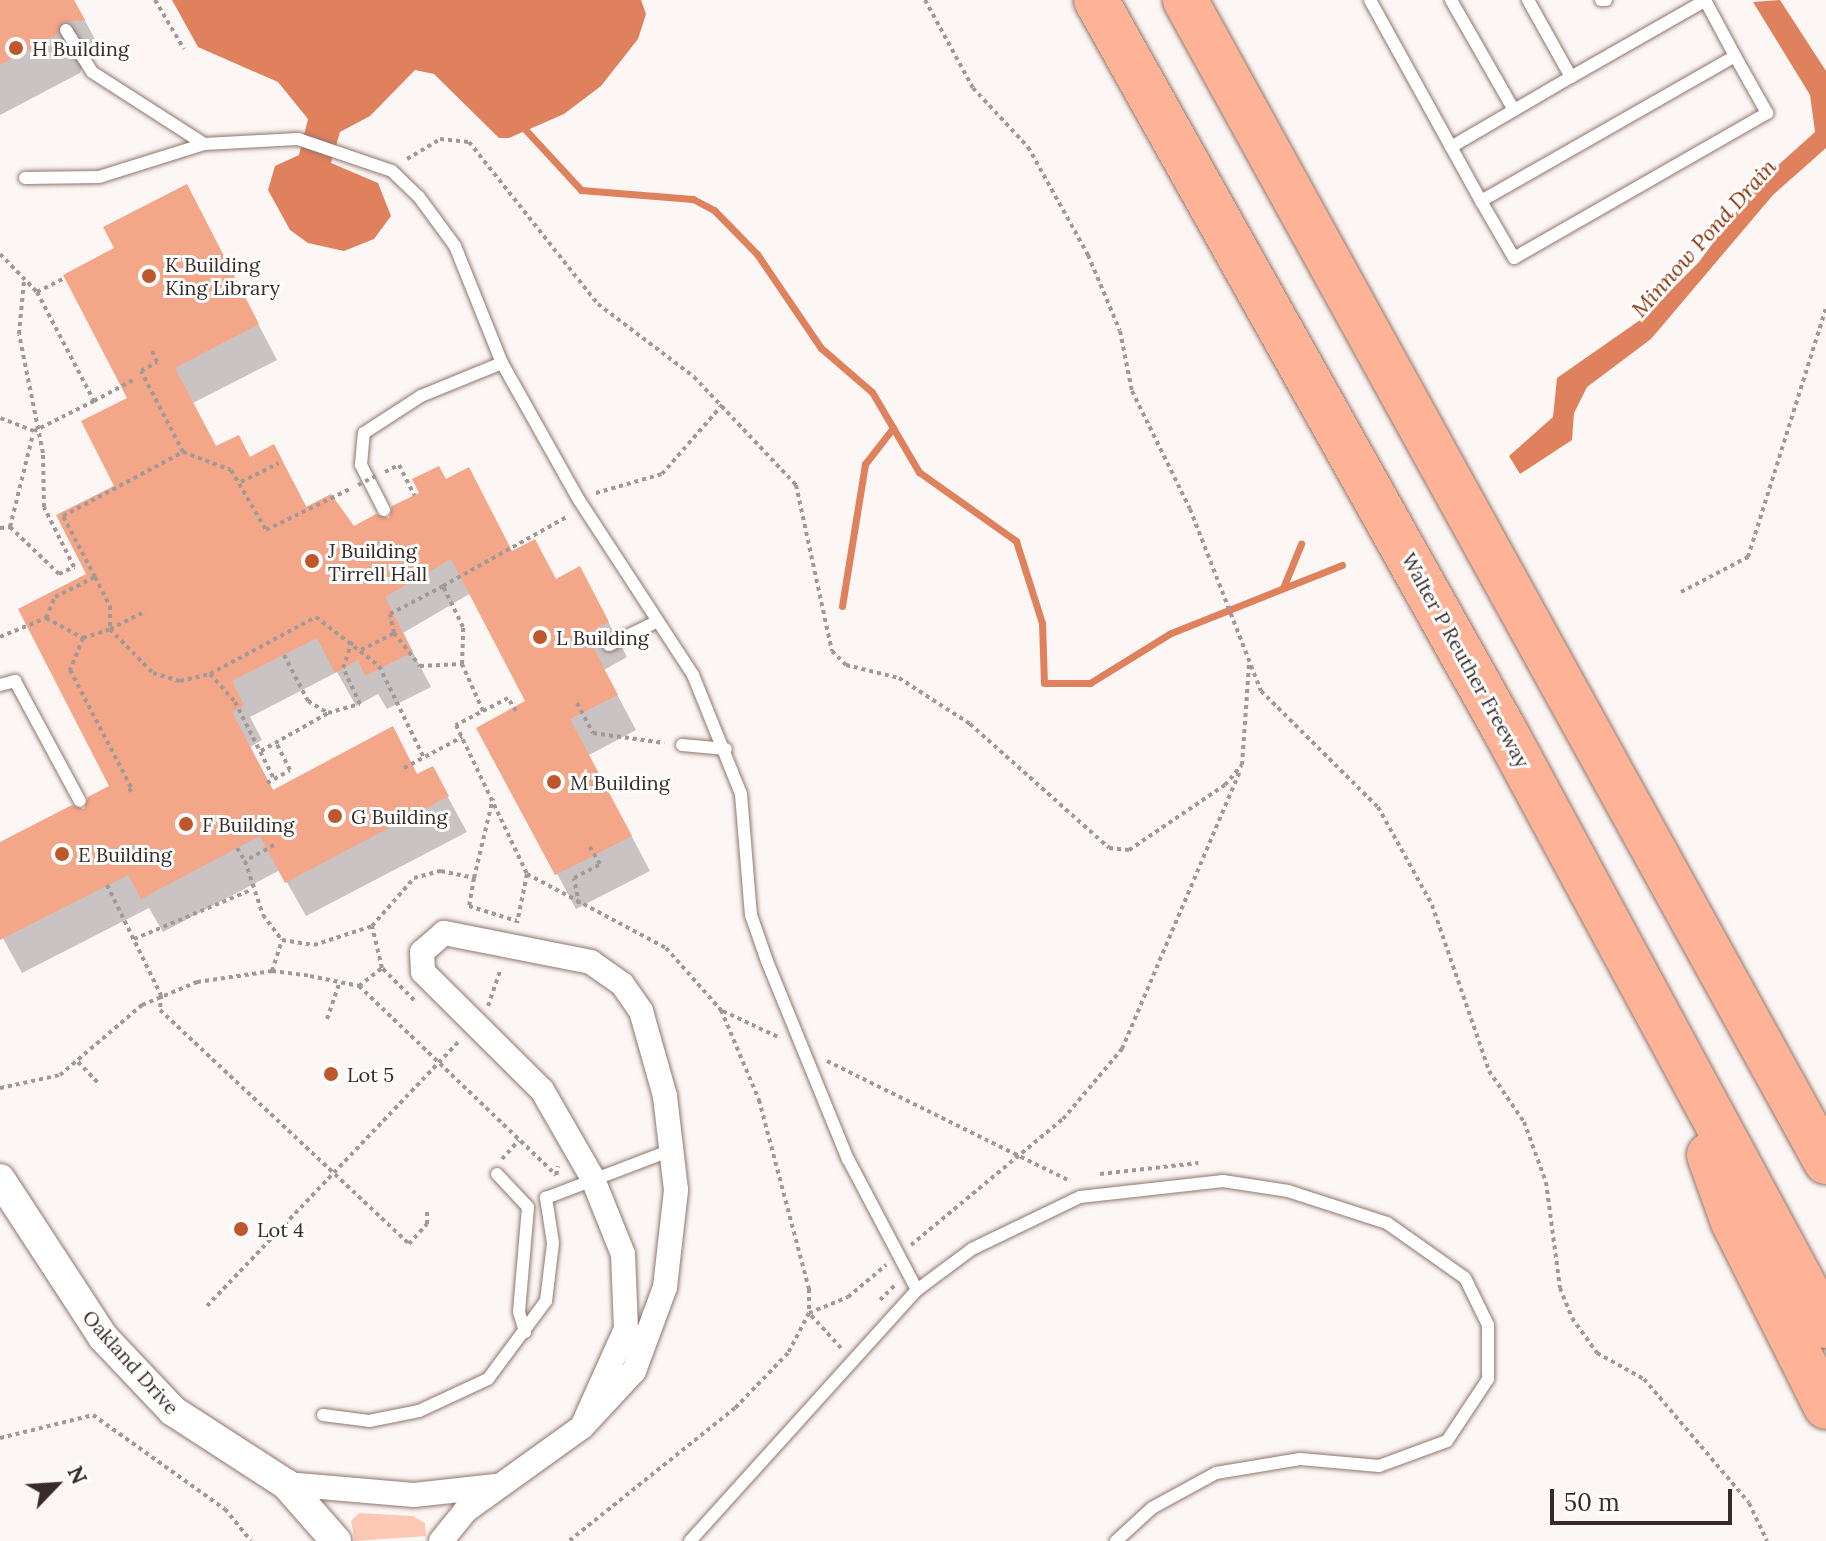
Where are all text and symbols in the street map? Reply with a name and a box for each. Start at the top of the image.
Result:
place label: H Building [32,36,129,60]
marker: H Building [7,39,25,57]
water label: Minnow Pond Drain [1626,154,1782,322]
place label: K Building King Library [165,252,280,299]
marker: K Building King Library [140,267,158,285]
place label: J Building Tirrell Hall [328,538,427,585]
street label: Walter P Reuther Freeway [1397,548,1535,772]
marker: J Building Tirrell Hall [303,552,321,570]
place label: L Building [556,625,649,649]
marker: L Building [531,628,549,646]
place label: M Building [570,770,670,794]
marker: M Building [545,773,563,791]
place label: G Building [351,804,448,828]
marker: G Building [326,807,344,825]
place label: F Building [202,812,294,836]
marker: F Building [177,815,195,833]
place label: E Building [78,842,172,866]
marker: E Building [53,845,71,863]
place label: Lot 5 [347,1062,394,1086]
marker: Lot 5 [322,1065,340,1083]
place label: Lot 4 [257,1217,304,1241]
marker: Lot 4 [232,1220,250,1238]
street label: Oakland Drive [78,1305,184,1419]
north arrow [16,1445,96,1525]
text: N [61,1461,94,1488]
scale bar [1554,1473,1736,1523]
text: 50 m [1564,1487,1620,1518]

